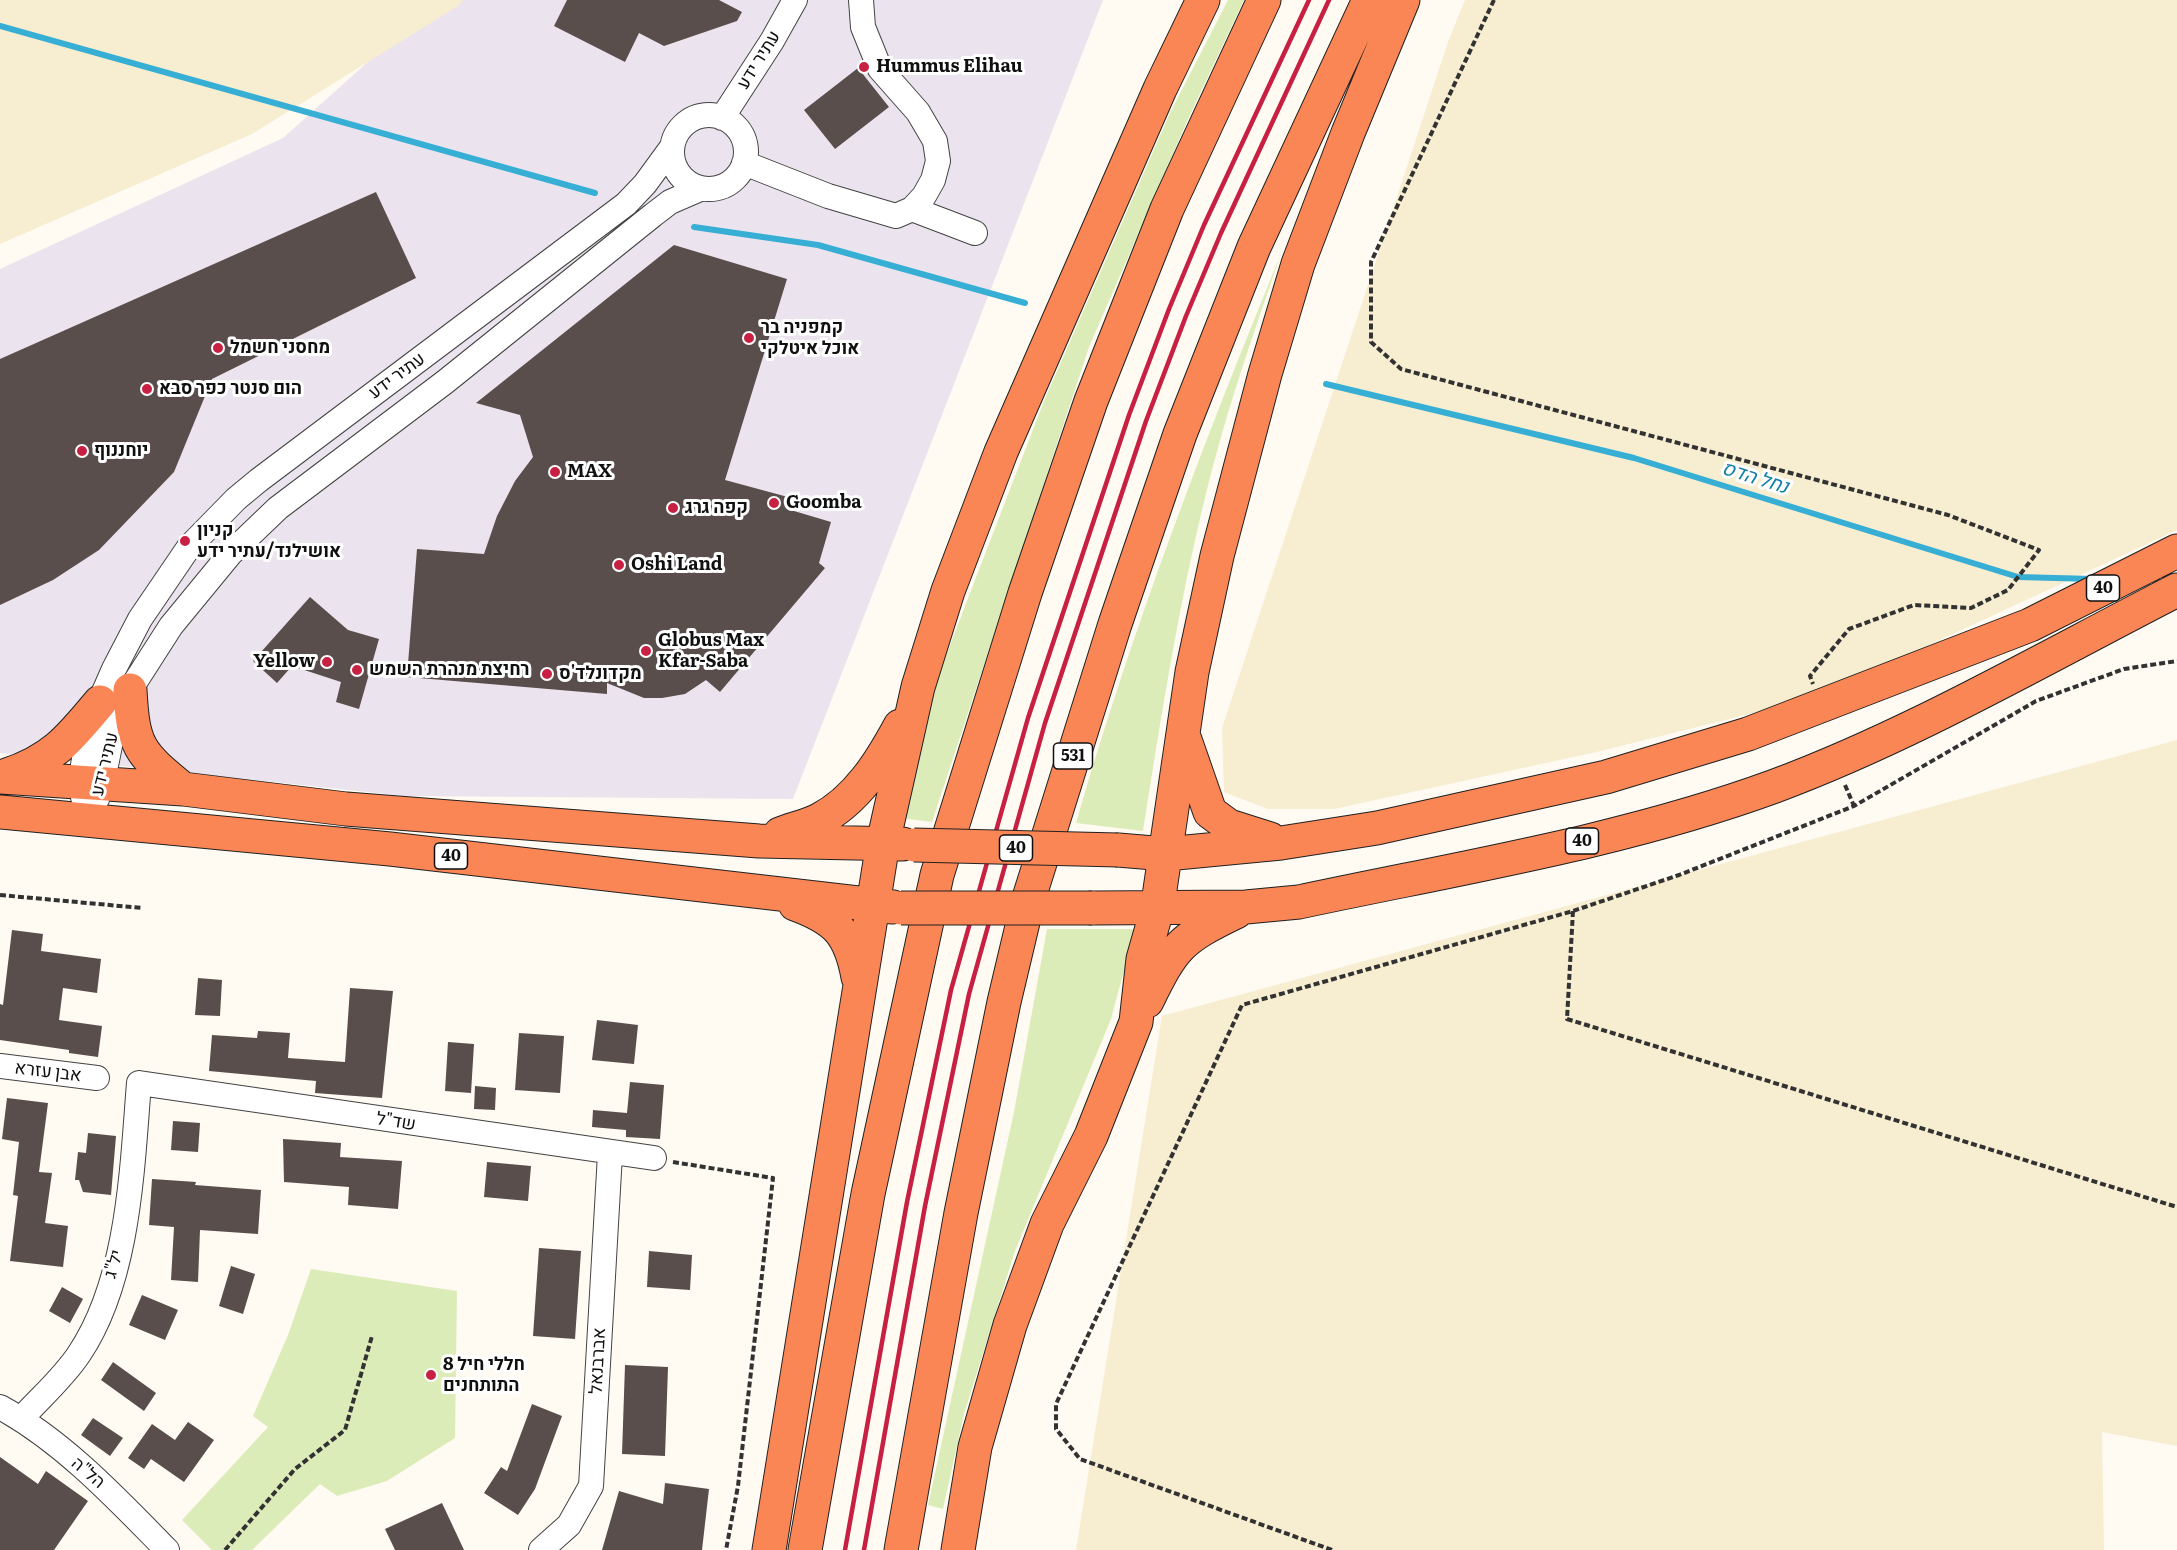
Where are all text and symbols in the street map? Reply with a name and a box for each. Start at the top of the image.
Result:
street label: עתיר ידע [733,27,785,93]
place label: Hummus Elihau [876,56,1023,78]
marker: Hummus Elihau [857,60,871,74]
place label: קמפניה בר אוכל איטלקי [761,317,859,360]
marker: קמפניה בר אוכל איטלקי [742,331,756,345]
place label: מחסני חשמל [230,337,330,359]
marker: מחסני חשמל [211,341,225,355]
street label: עתיר ידע [364,348,430,404]
place label: הום סנטר כפר סבא [159,378,302,400]
marker: הום סנטר כפר סבא [140,382,154,396]
place label: יוחננוף [94,440,148,462]
marker: יוחננוף [75,444,89,458]
water label: נחל הדס [1719,457,1791,499]
place label: MAX [567,461,612,483]
marker: MAX [548,465,562,479]
place label: Goomba [786,492,862,514]
marker: Goomba [767,496,781,510]
place label: קפה גרג [685,497,748,519]
marker: קפה גרג [666,501,680,515]
place label: קניון אושילנד/עתיר ידע [197,520,341,562]
marker: קניון אושילנד/עתיר ידע [178,534,192,548]
place label: Oshi Land [631,554,723,576]
marker: Oshi Land [612,558,626,572]
road number: 40 [2086,575,2120,601]
place label: Globus Max Kfar-Saba [658,630,764,672]
marker: Globus Max Kfar-Saba [639,644,653,658]
place label: Yellow [253,651,315,673]
marker: Yellow [320,655,334,669]
place label: רחיצת מנהרת השמש [369,659,530,681]
marker: רחיצת מנהרת השמש [350,663,364,677]
place label: מקדונלד'ס [559,663,642,685]
marker: מקדונלד'ס [540,667,554,681]
street label: עתיר ידע [87,730,123,798]
road number: 531 [1054,743,1092,769]
road number: 40 [1566,828,1598,854]
road number: 40 [1000,835,1032,861]
road number: 40 [434,843,468,869]
street label: אבן עזרא [13,1057,83,1087]
street label: שד"ל [375,1108,417,1136]
street label: יל"ג [100,1247,128,1281]
street label: אברבנאל [585,1327,611,1395]
place label: 8 חללי חיל התותחנים [443,1354,525,1396]
marker: 8 חללי חיל התותחנים [424,1368,438,1382]
street label: הל"ה [67,1453,109,1493]

